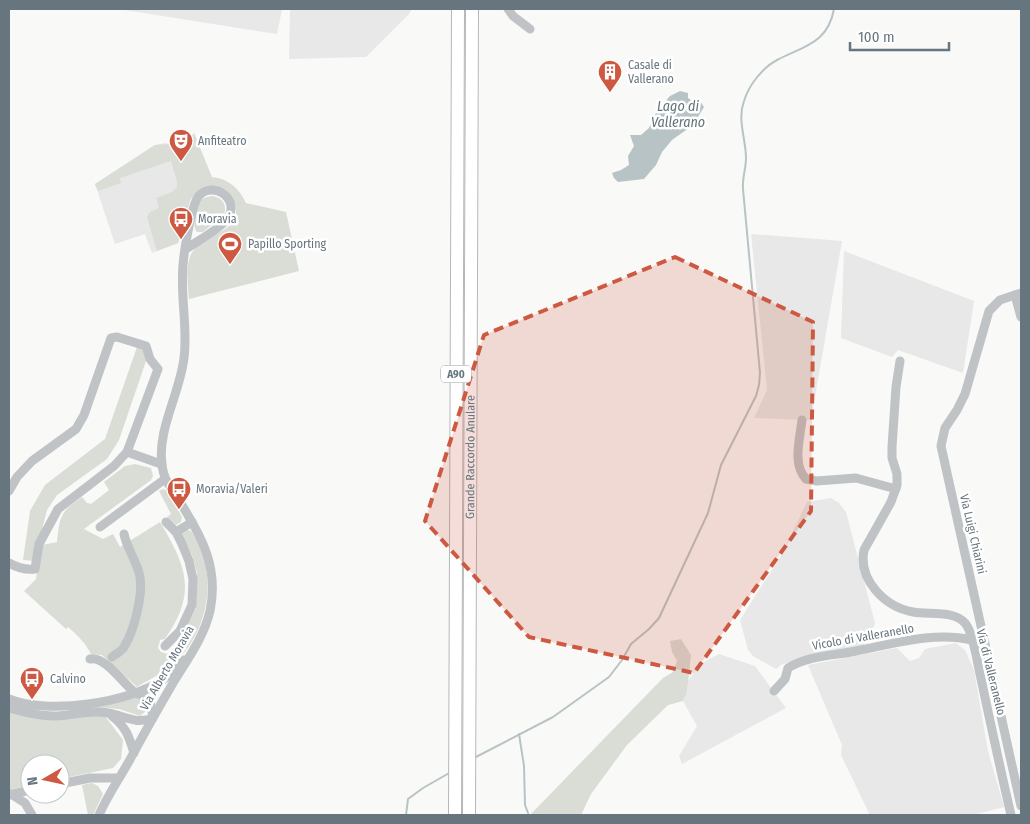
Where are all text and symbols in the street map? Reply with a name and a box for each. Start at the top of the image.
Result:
scale bar [850,20,949,52]
text: 100 m [858,28,895,46]
place label: Casale di Vallerano [628,58,674,86]
building icon: Casale di Vallerano [597,59,623,93]
water label: Lago di Vallerano [651,98,705,131]
theatre icon: Anfiteatro [168,128,194,162]
place label: Anfiteatro [198,134,246,148]
bus stop icon: Moravia [168,206,194,240]
place label: Moravia [198,212,237,226]
sports icon: Papillo Sporting [217,231,243,265]
place label: Papillo Sporting [248,237,326,251]
road number: A90 [441,366,471,382]
street label: Grande Raccordo Anulare [463,395,478,519]
bus stop icon: Moravia/Valeri [166,476,192,510]
place label: Moravia/Valeri [196,482,268,496]
street label: Via Luigi Chiarini [957,493,989,575]
street label: Vicolo di Valleranello [811,621,915,653]
street label: Via Alberto Moravia [137,623,197,713]
street label: Via di Valleranello [974,627,1008,717]
bus stop icon: Calvino [19,666,45,700]
place label: Calvino [50,672,86,686]
north arrow [20,754,70,804]
text: N [24,775,42,786]

